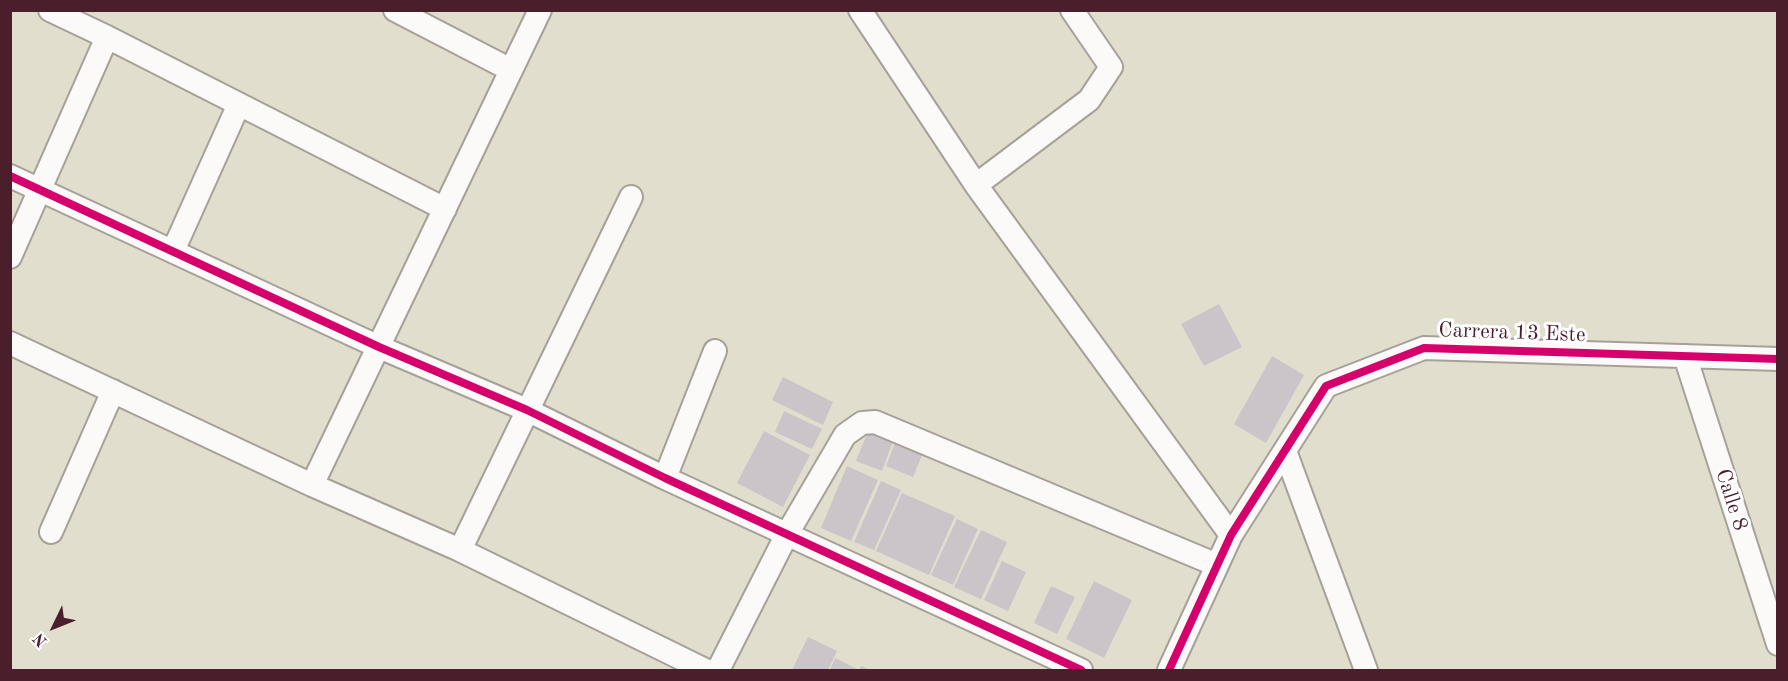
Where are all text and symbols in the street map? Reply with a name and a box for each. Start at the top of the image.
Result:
street label: Carrera 13 Este [1438,318,1586,348]
street label: Calle 8 [1709,466,1753,534]
north arrow [24,597,84,657]
text: N [31,629,51,649]

